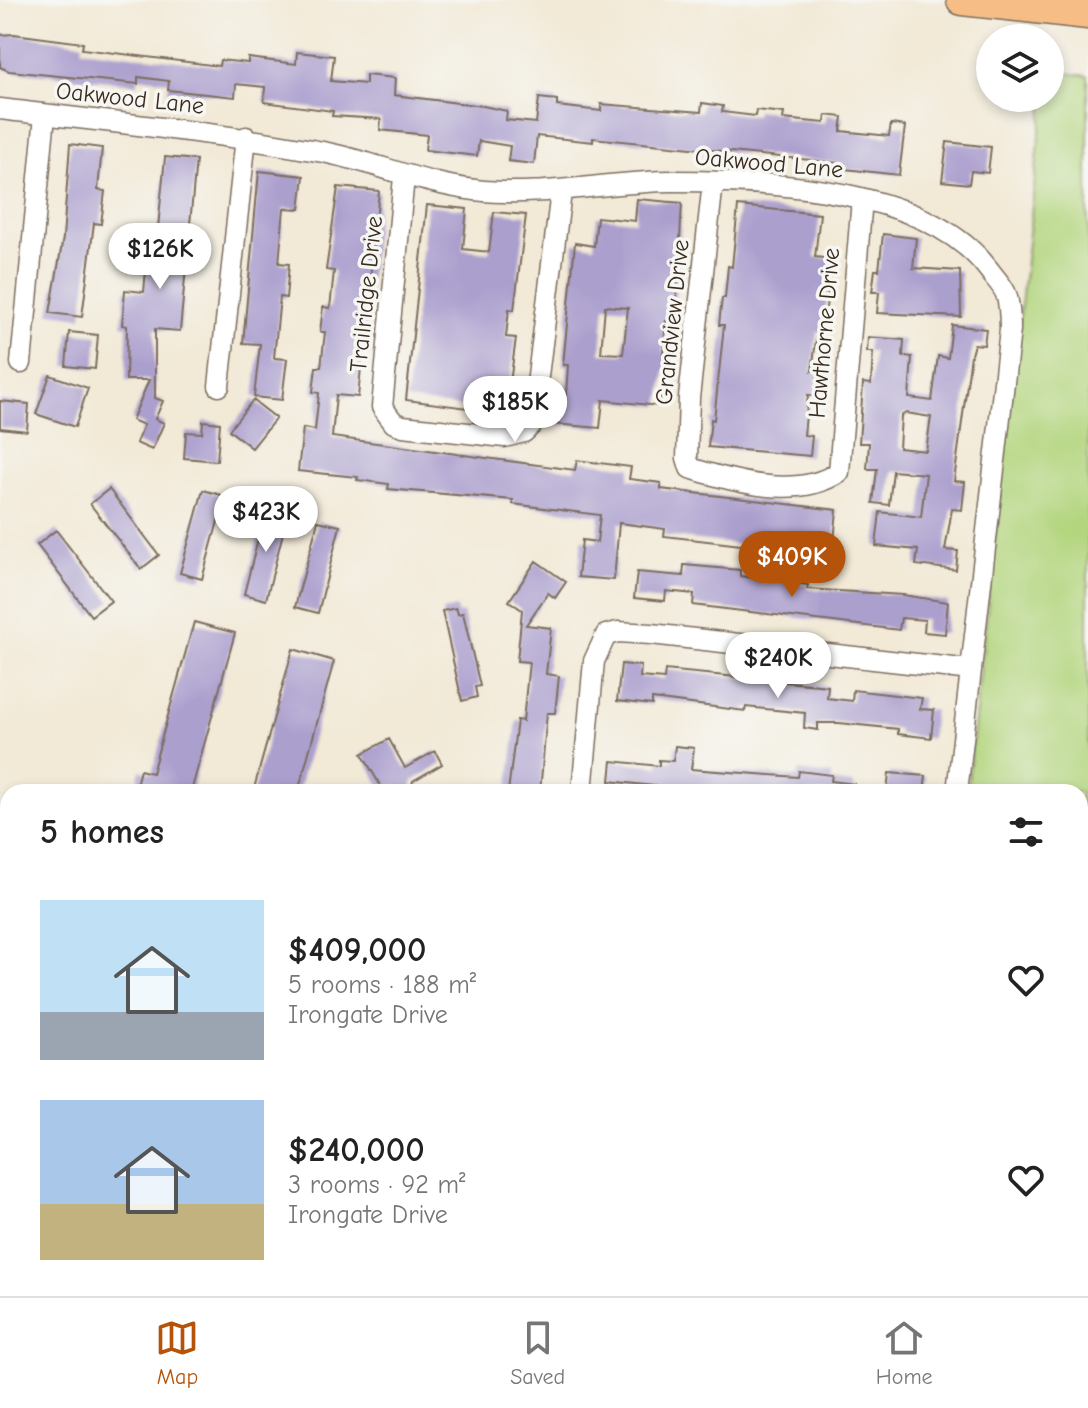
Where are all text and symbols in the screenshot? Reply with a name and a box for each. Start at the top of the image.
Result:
map controls [976,24,1064,112]
button: layers [976,24,1064,112]
street label: Oakwood Lane [55,76,205,120]
street label: Oakwood Lane [694,143,844,183]
street label: Trailridge Drive [344,215,388,373]
pin: $126K [104,223,216,291]
text: $126K [126,234,194,264]
street label: Grandview Drive [649,238,695,406]
street label: Hawthorne Drive [803,247,845,419]
pin: $185K [459,376,571,444]
text: $185K [481,387,549,417]
pin: $423K [210,486,322,554]
text: $423K [232,497,300,527]
pin: $409K [736,531,848,599]
text: $409K [757,542,827,572]
pin: $240K [722,632,834,700]
text: $240K [743,643,813,673]
icon: filters [1004,810,1048,854]
text: 5 homes [40,812,164,852]
text: $409,000 [288,930,426,970]
icon: home [104,932,200,1028]
icon: heart [1004,958,1048,1002]
text: 5 rooms · 188 m² [288,970,476,1000]
text: Irongate Drive [288,1000,448,1030]
text: $240,000 [288,1130,425,1170]
icon: home [104,1132,200,1228]
icon: heart [1004,1158,1048,1202]
text: 3 rooms · 92 m² [288,1170,466,1200]
text: Irongate Drive [288,1200,448,1230]
tab: Map [155,1316,199,1390]
tab: Saved [510,1316,565,1390]
tab: Home [876,1316,933,1390]

